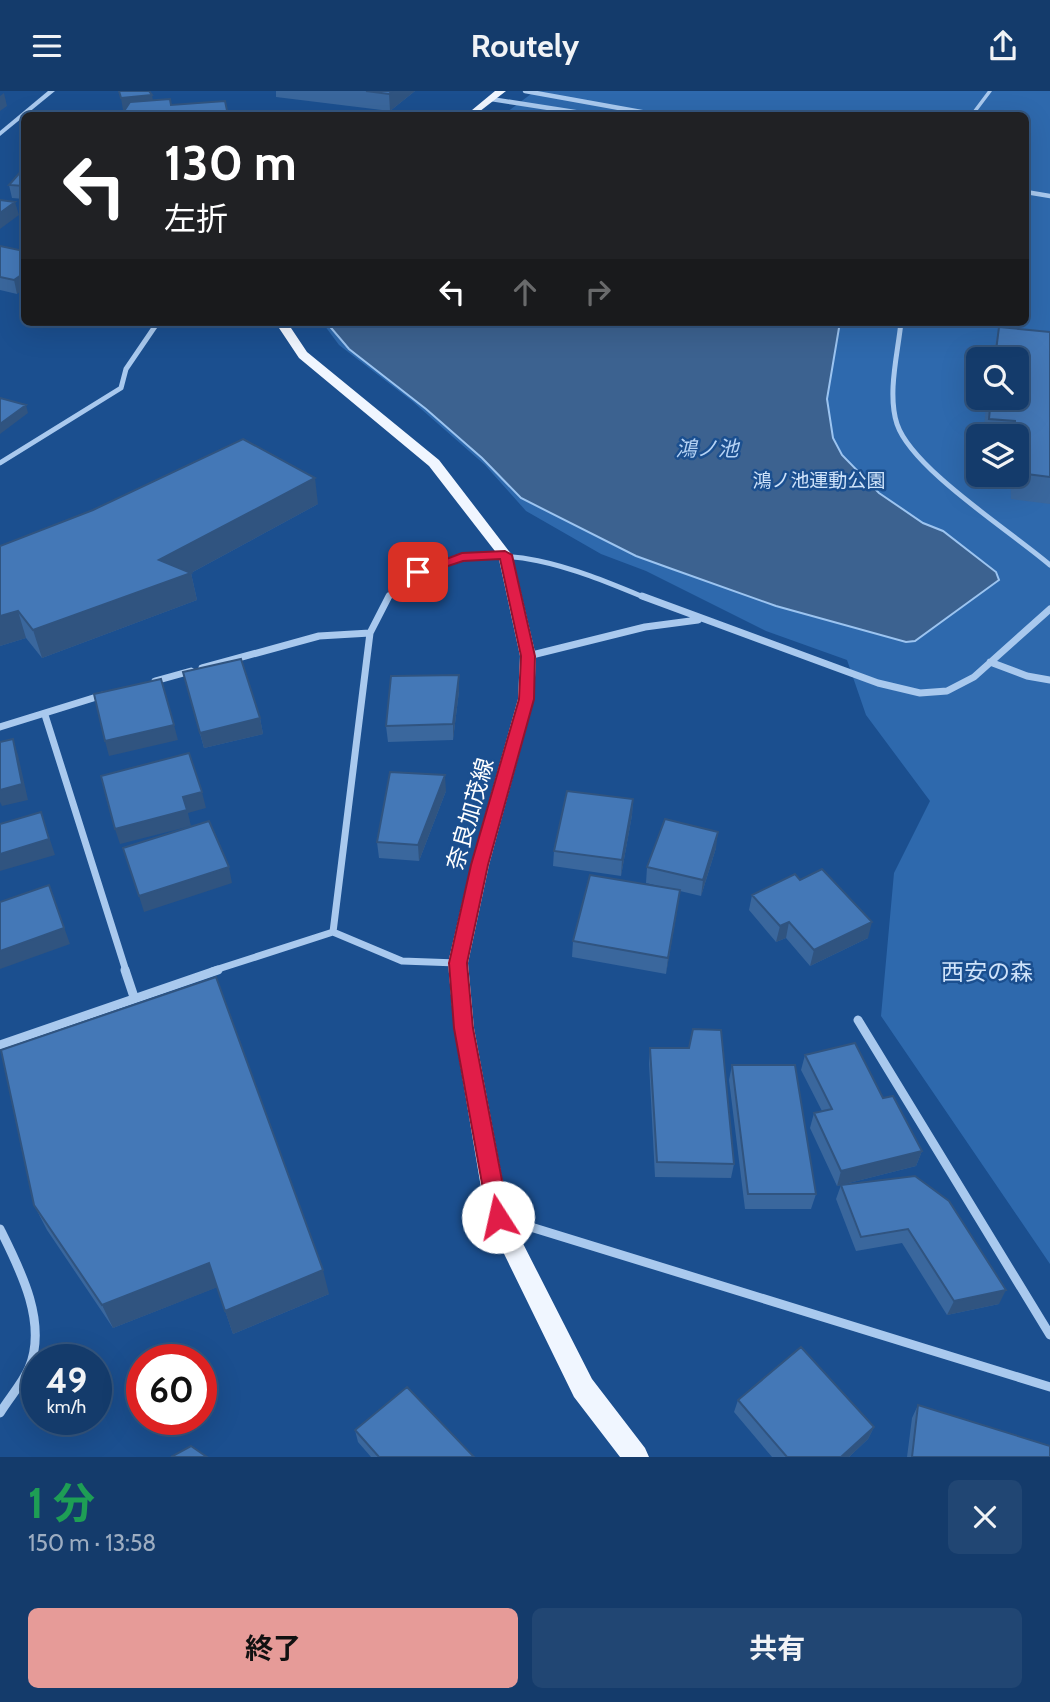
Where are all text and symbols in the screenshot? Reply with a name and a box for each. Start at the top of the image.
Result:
text: Routely [471,26,579,65]
icon: menu [28,27,66,65]
icon: share [984,27,1022,65]
text: 130 m [164,133,297,192]
icon: left [49,140,140,231]
text: 左折 [164,199,228,238]
icon: left [433,273,471,311]
icon: ahead [506,273,544,311]
icon: right [579,273,617,311]
map controls [966,347,1029,487]
button: search [966,347,1029,410]
button: layers [966,424,1029,487]
water label: 鴻ノ池 [676,436,740,461]
park label: 鴻ノ池運動公園 [752,469,886,492]
pin [388,542,448,602]
icon: arrive [399,553,437,591]
street label: 奈良加茂線 [441,755,499,873]
park label: 西安の森 [941,958,1033,986]
position arrow [461,1180,535,1254]
speed limit sign: 60 [126,1344,217,1435]
text: 49 [46,1359,87,1402]
text: km/h [47,1396,86,1418]
text: 1 分 [28,1477,95,1529]
button: close [948,1480,1022,1554]
text: 150 m · 13:58 [28,1529,156,1557]
button: 終了 [28,1608,518,1688]
button: 共有 [532,1608,1022,1688]

